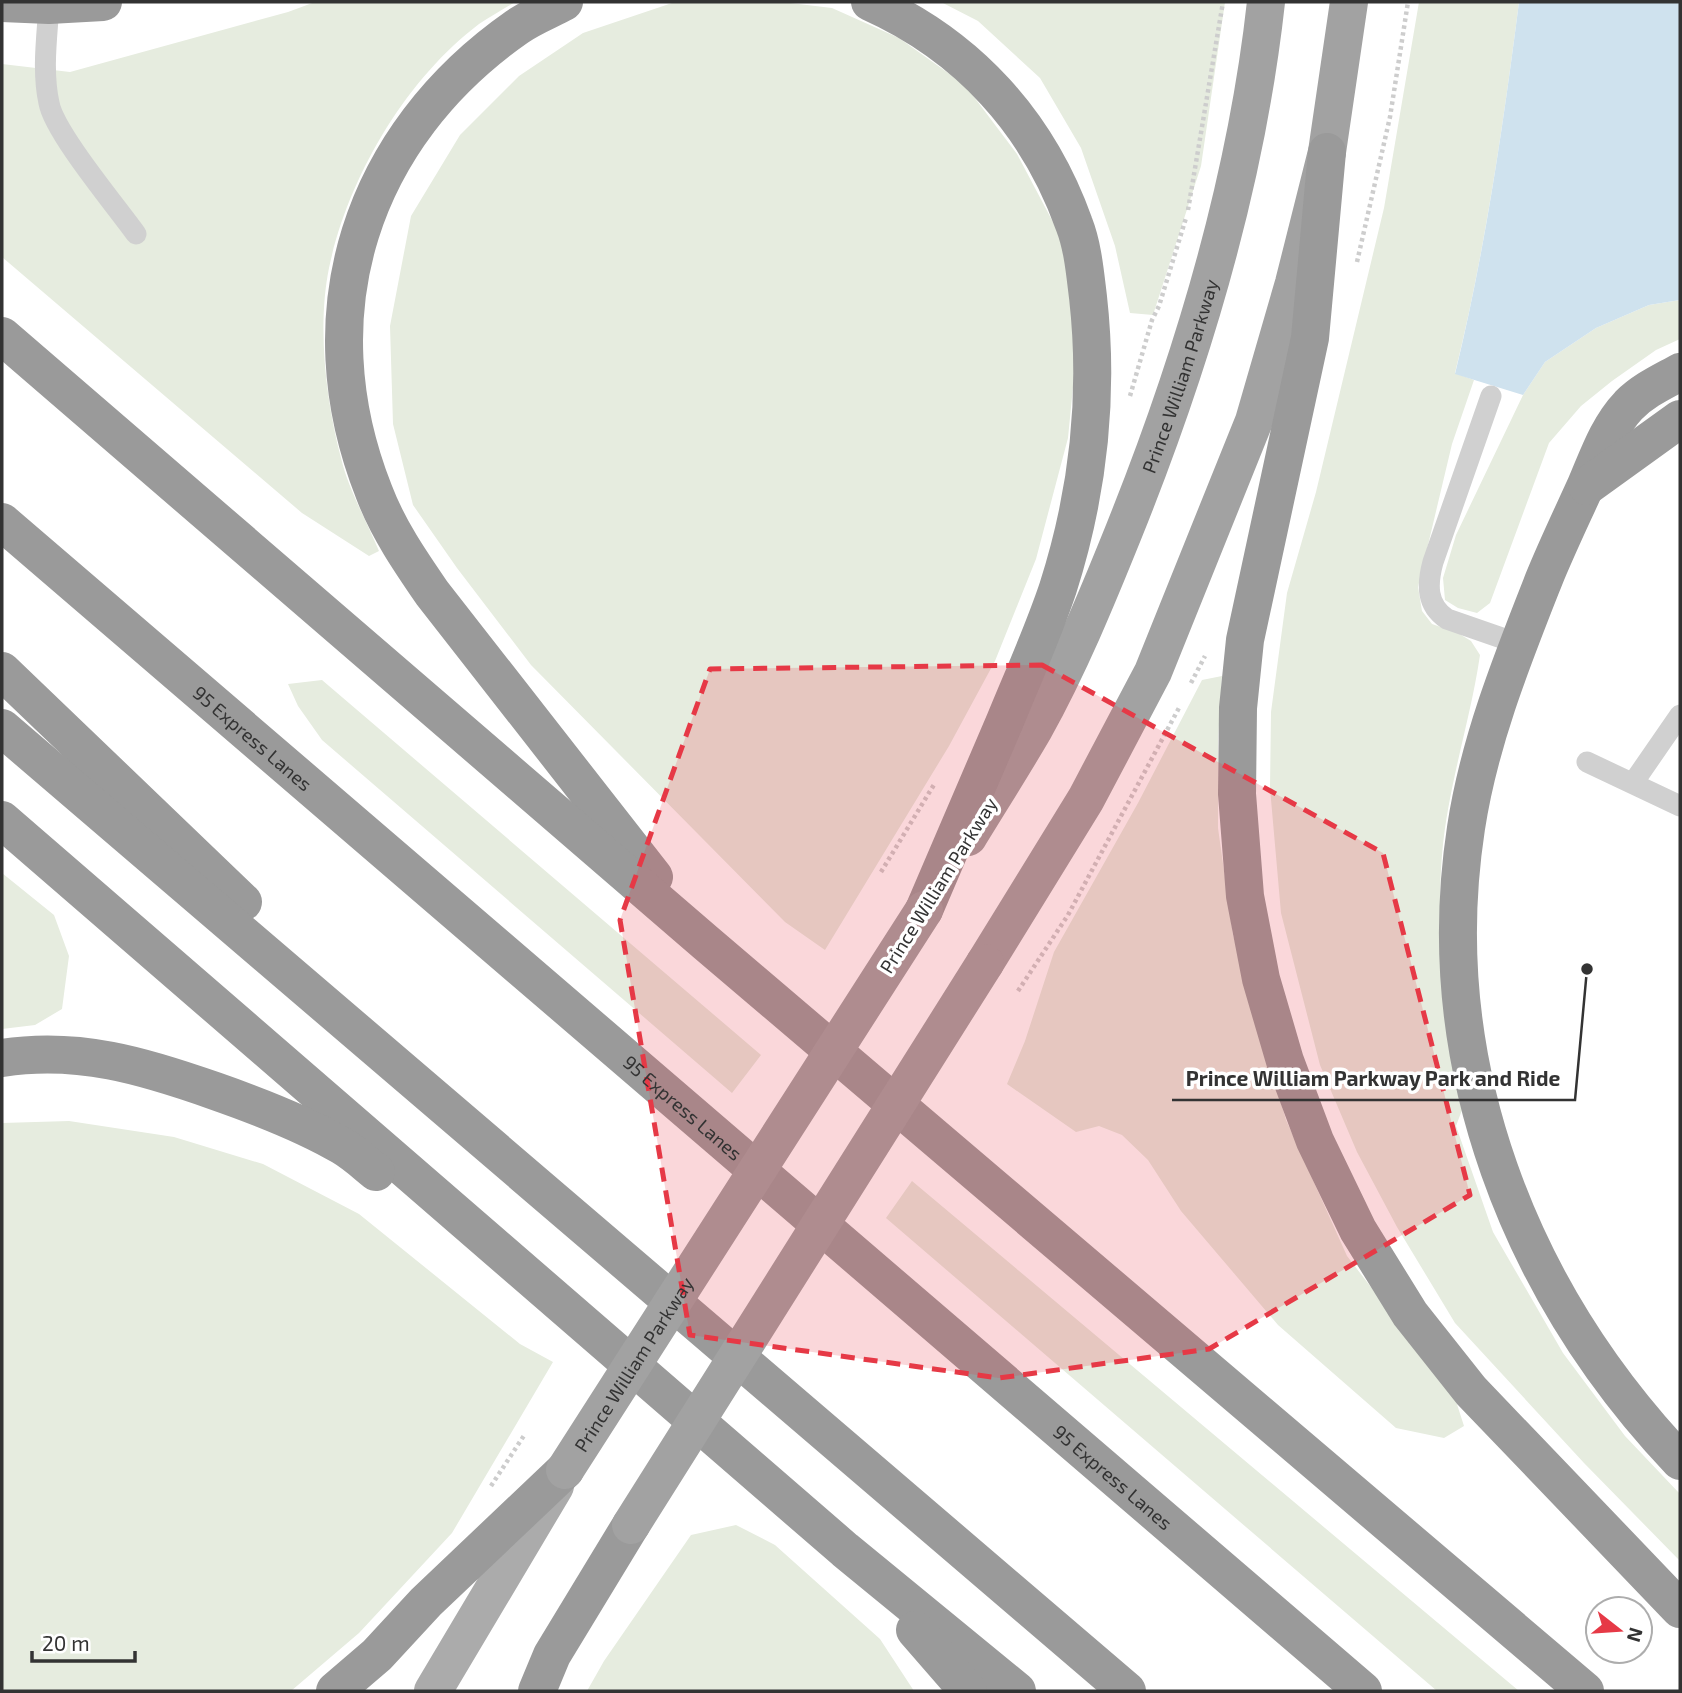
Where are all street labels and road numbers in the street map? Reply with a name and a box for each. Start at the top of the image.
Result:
street label: Prince William Parkway [1136,276,1222,476]
street label: 95 Express Lanes [189,680,317,795]
street label: Prince William Parkway [874,793,1002,977]
street label: 95 Express Lanes [619,1050,747,1164]
street label: Prince William Parkway [569,1272,697,1456]
street label: 95 Express Lanes [1049,1419,1177,1534]

